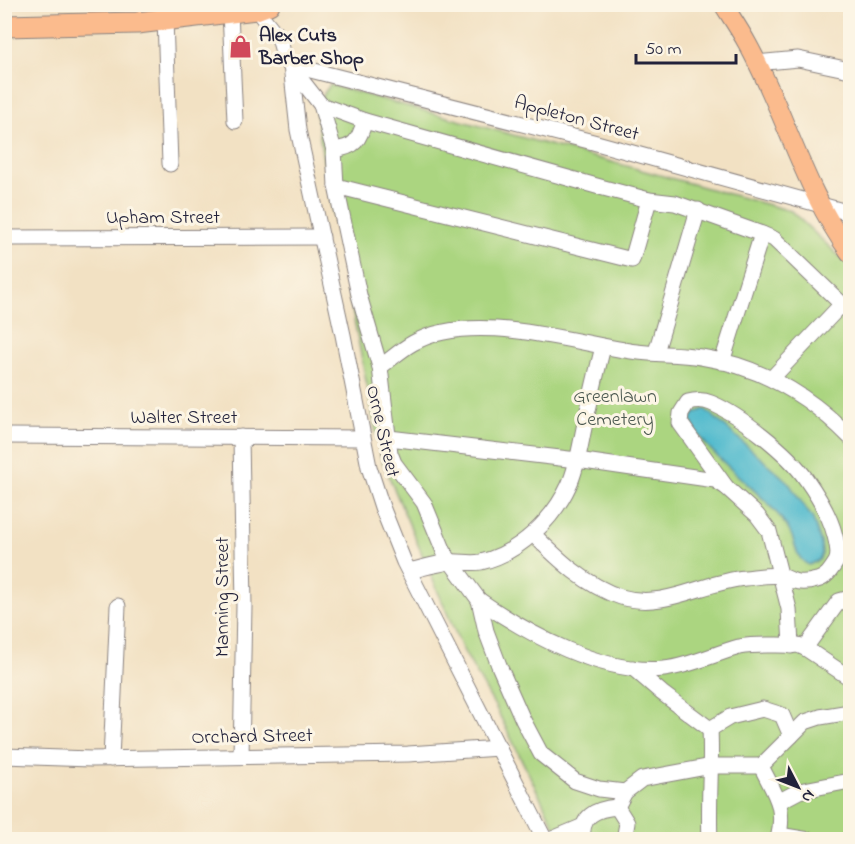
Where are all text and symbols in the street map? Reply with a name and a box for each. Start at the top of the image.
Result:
place label: Alex Cuts Barber Shop [258,22,364,74]
scale bar [636,27,736,65]
shop icon: Alex Cuts Barber Shop [228,33,254,59]
text: 50 m [645,37,682,63]
street label: Appleton Street [511,89,642,150]
street label: Upham Street [106,204,220,233]
street label: Orne Street [357,383,406,481]
park label: Greenlawn Cemetery [573,383,657,435]
street label: Walter Street [131,404,238,433]
street label: Manning Street [209,536,239,657]
street label: Orchard Street [191,722,313,753]
north arrow [768,757,828,817]
text: N [795,784,820,808]

